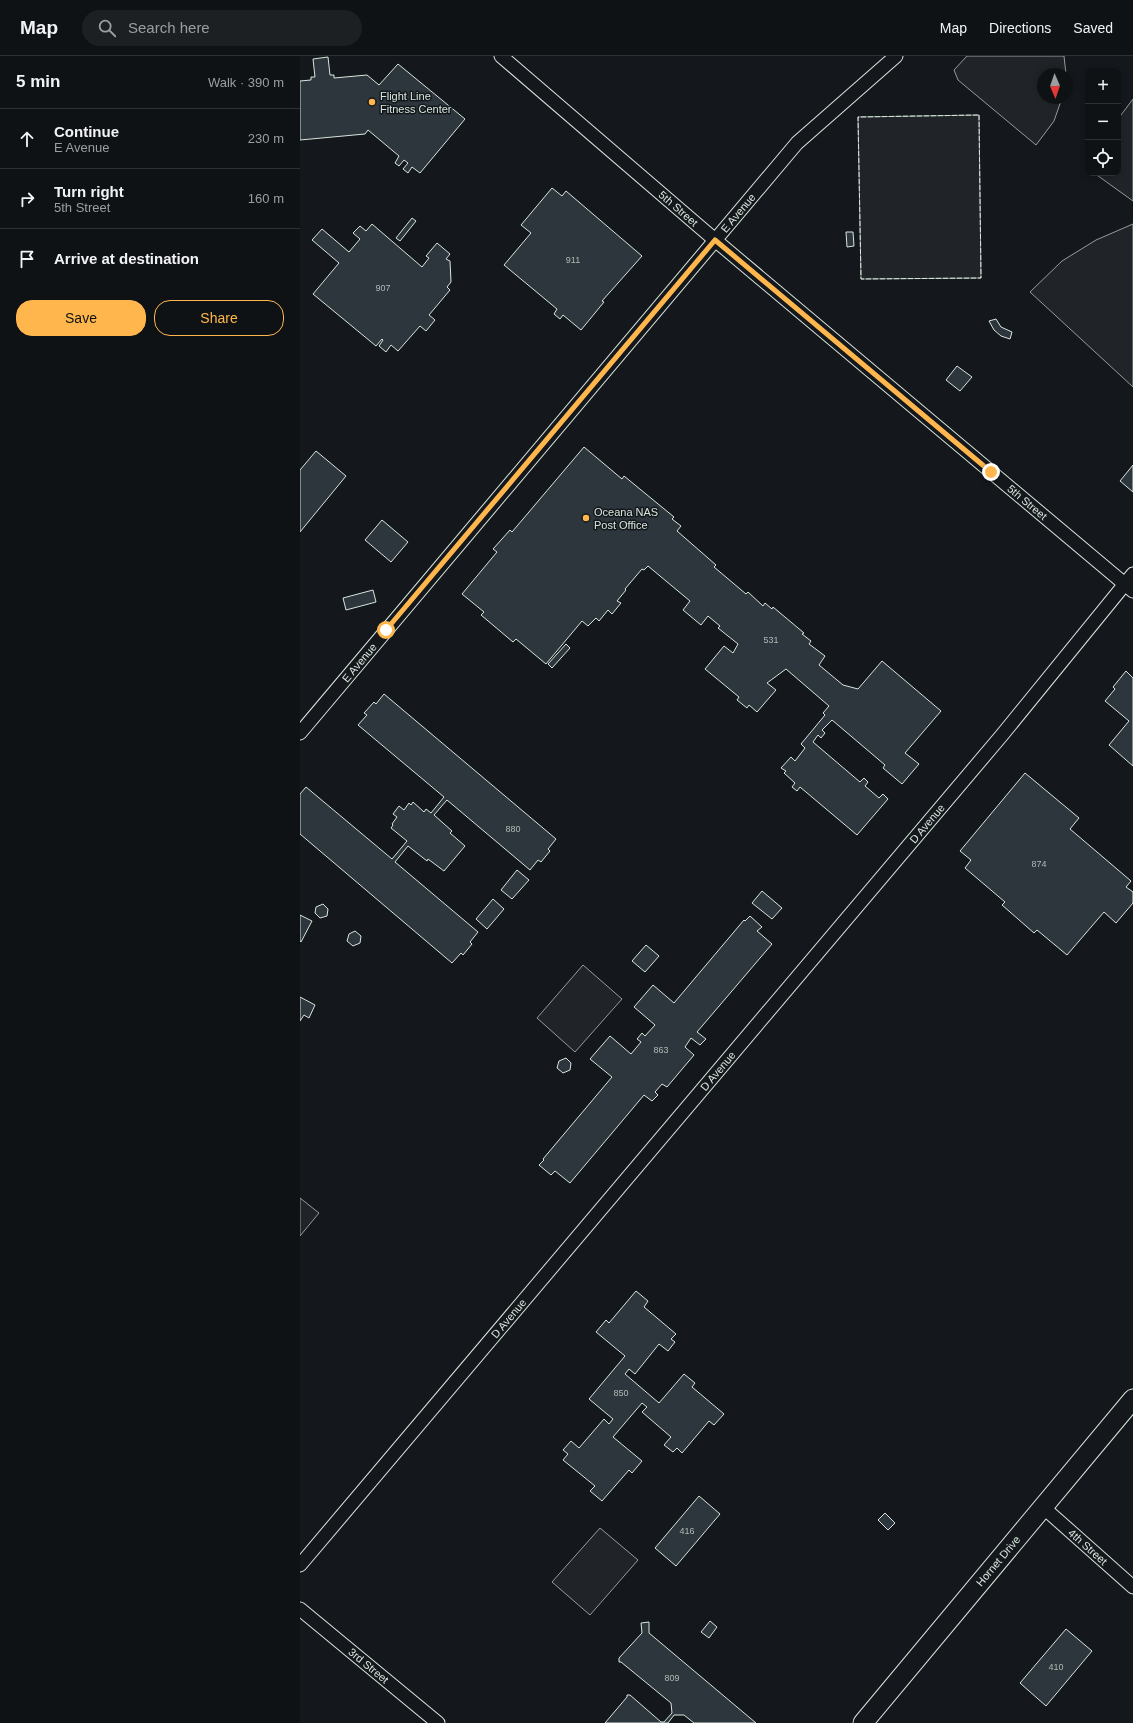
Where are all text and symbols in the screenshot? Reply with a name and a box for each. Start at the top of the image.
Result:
search box [82,10,362,46]
text: Map [20,17,58,38]
icon: search [96,17,118,39]
text: Search here [128,19,210,36]
text: Map [940,20,967,36]
text: Directions [989,20,1051,36]
text: Saved [1073,20,1113,36]
north arrow [1037,68,1073,104]
map controls [1085,68,1121,176]
button: + [1085,68,1121,104]
text: 5 min [16,72,60,91]
text: Walk · 390 m [208,75,284,90]
place label: Flight Line Fitness Center [380,90,452,115]
marker: Flight Line Fitness Center [367,97,377,107]
button: − [1085,104,1121,140]
text: Continue [54,123,119,140]
icon: ahead [16,128,38,150]
text: 230 m [248,131,284,146]
text: E Avenue [54,140,109,155]
button: locate [1085,140,1121,176]
text: Turn right [54,183,124,200]
icon: right [16,188,38,210]
street label: 5th Street [656,188,700,229]
text: 160 m [248,191,284,206]
street label: E Avenue [718,191,758,235]
text: 5th Street [54,200,110,215]
icon: arrive [16,248,38,270]
text: Arrive at destination [54,250,199,267]
house number: 911 [566,255,580,265]
house number: 907 [375,283,391,293]
button: Save [16,300,146,336]
button: Share [154,300,284,336]
route end [982,463,1000,481]
street label: 5th Street [1005,482,1049,522]
place label: Oceana NAS Post Office [594,506,658,531]
marker: Oceana NAS Post Office [581,513,591,523]
route start [377,621,395,639]
house number: 531 [763,635,779,645]
street label: E Avenue [340,641,379,684]
street label: D Avenue [907,802,947,846]
house number: 880 [505,824,521,834]
house number: 874 [1031,859,1047,869]
house number: 863 [653,1045,669,1055]
street label: D Avenue [698,1049,738,1093]
street label: D Avenue [489,1296,529,1340]
house number: 850 [613,1388,629,1398]
house number: 416 [679,1526,695,1536]
street label: 4th Street [1066,1527,1110,1567]
street label: Hornet Drive [974,1533,1022,1588]
street label: 3rd Street [346,1646,391,1686]
house number: 410 [1048,1662,1064,1672]
house number: 809 [664,1673,680,1683]

